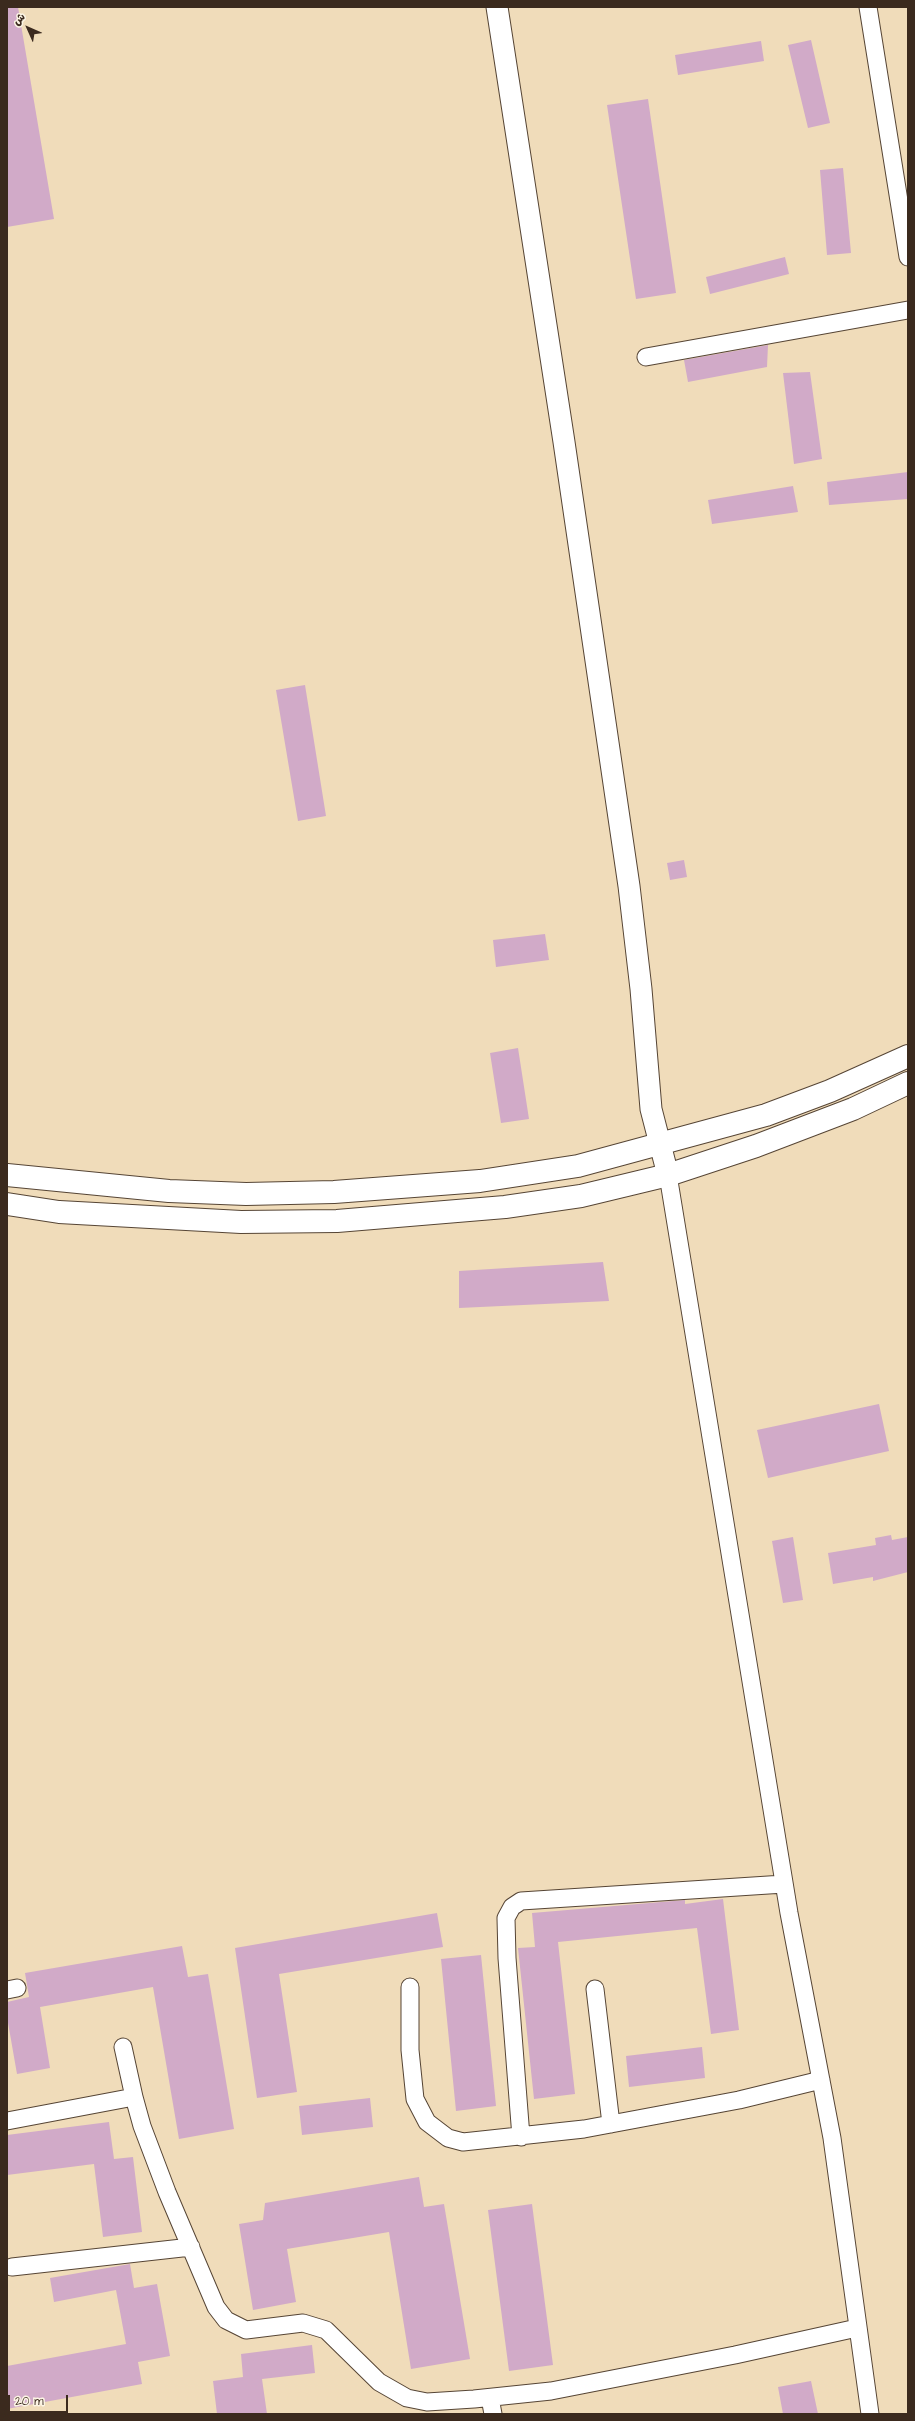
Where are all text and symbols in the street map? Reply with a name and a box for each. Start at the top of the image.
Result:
north arrow [8,8,48,48]
text: ش [10,10,29,29]
scale bar [10,2387,70,2413]
text: 20 m [15,2393,44,2410]

